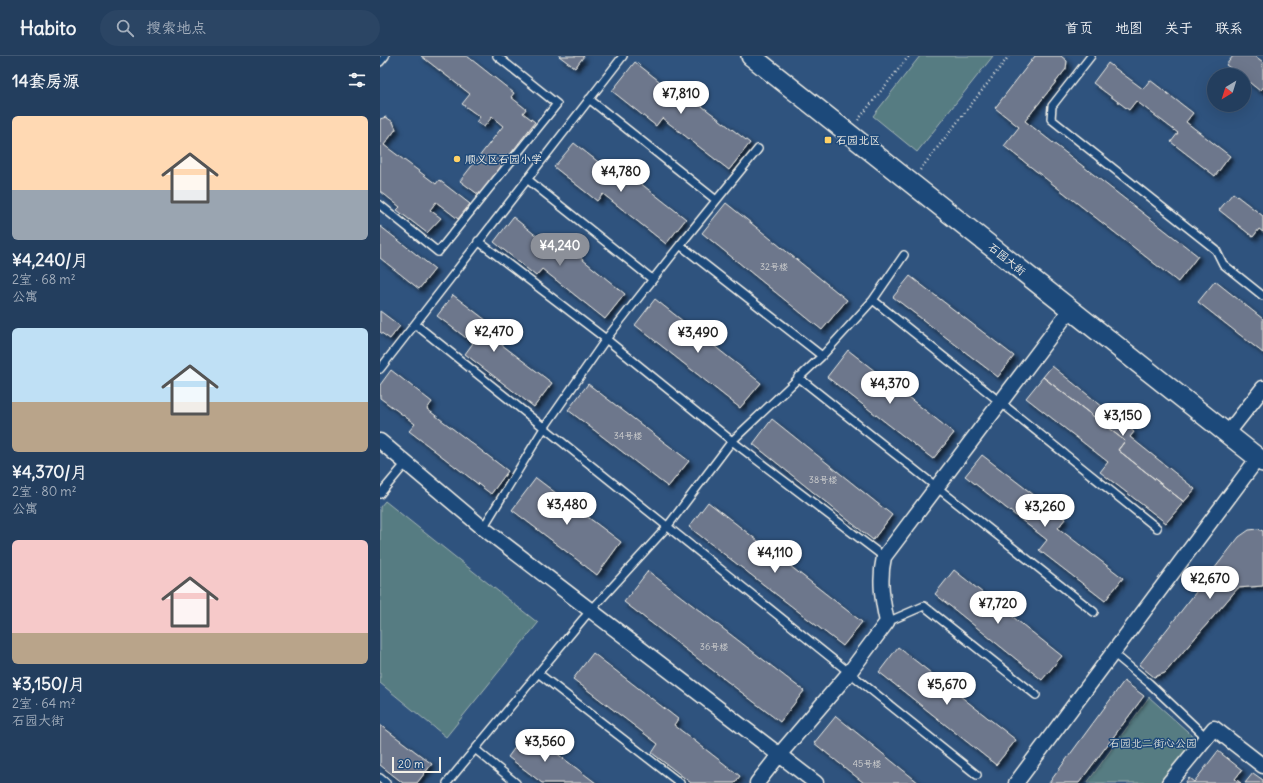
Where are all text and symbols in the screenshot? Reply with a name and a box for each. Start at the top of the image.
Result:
search box [100,10,380,46]
text: Habito [20,16,76,40]
icon: search [114,17,136,39]
text: 搜索地点 [146,18,206,37]
text: 首页 [1065,19,1093,37]
text: 地图 [1115,19,1143,37]
text: 关于 [1165,19,1193,37]
text: 联系 [1215,19,1243,37]
north arrow [1207,68,1251,112]
map controls [1207,68,1251,112]
icon: filters [346,69,368,91]
text: 14套房源 [12,70,80,92]
pin: ¥7,810 [648,81,714,115]
text: ¥7,810 [662,85,700,102]
place label: 石园北区 [836,133,880,147]
marker: 石园北区 [823,135,833,145]
icon: home [154,142,226,214]
place label: 顺义区石园小学 [465,152,542,166]
marker: 顺义区石园小学 [452,154,462,164]
pin: ¥4,780 [588,159,654,193]
text: ¥4,780 [601,163,641,180]
pin: ¥4,240 [527,233,593,267]
text: ¥4,240 [540,237,580,254]
street label: 石园大街 [985,240,1029,279]
text: ¥4,240/月 [12,249,88,271]
house number: 32号楼 [760,261,788,272]
text: 2室 · 68 m² [12,271,76,288]
text: 公寓 [12,288,38,305]
pin: ¥2,470 [461,319,527,353]
pin: ¥3,490 [665,320,731,354]
text: ¥2,470 [474,323,514,340]
text: ¥3,490 [677,324,719,341]
icon: home [154,354,226,426]
pin: ¥4,370 [857,371,923,405]
text: ¥4,370 [870,375,910,392]
pin: ¥3,150 [1090,403,1156,437]
text: ¥3,150 [1104,407,1142,424]
house number: 34号楼 [614,430,642,441]
text: ¥4,370/月 [12,461,88,483]
house number: 38号楼 [809,474,837,485]
text: 2室 · 80 m² [12,483,77,500]
pin: ¥3,480 [534,492,600,526]
pin: ¥3,260 [1012,494,1078,528]
text: ¥3,480 [546,496,588,513]
text: ¥3,260 [1025,498,1065,515]
text: 公寓 [12,500,38,517]
pin: ¥4,110 [742,540,808,574]
text: ¥4,110 [757,544,793,561]
icon: home [154,566,226,638]
pin: ¥2,670 [1177,566,1243,600]
text: ¥2,670 [1190,570,1230,587]
pin: ¥7,720 [965,591,1031,625]
text: ¥7,720 [979,595,1017,612]
house number: 36号楼 [700,641,728,652]
pin: ¥5,670 [914,672,980,706]
text: ¥3,150/月 [12,673,85,695]
text: ¥5,670 [927,676,967,693]
text: 2室 · 64 m² [12,695,76,712]
text: 石园大街 [12,712,64,729]
pin: ¥3,560 [512,729,578,763]
text: ¥3,560 [524,733,566,750]
park label: 石园北二街心公园 [1109,736,1197,750]
scale bar [392,755,441,774]
text: 20 m [398,757,424,771]
house number: 45号楼 [853,758,881,769]

